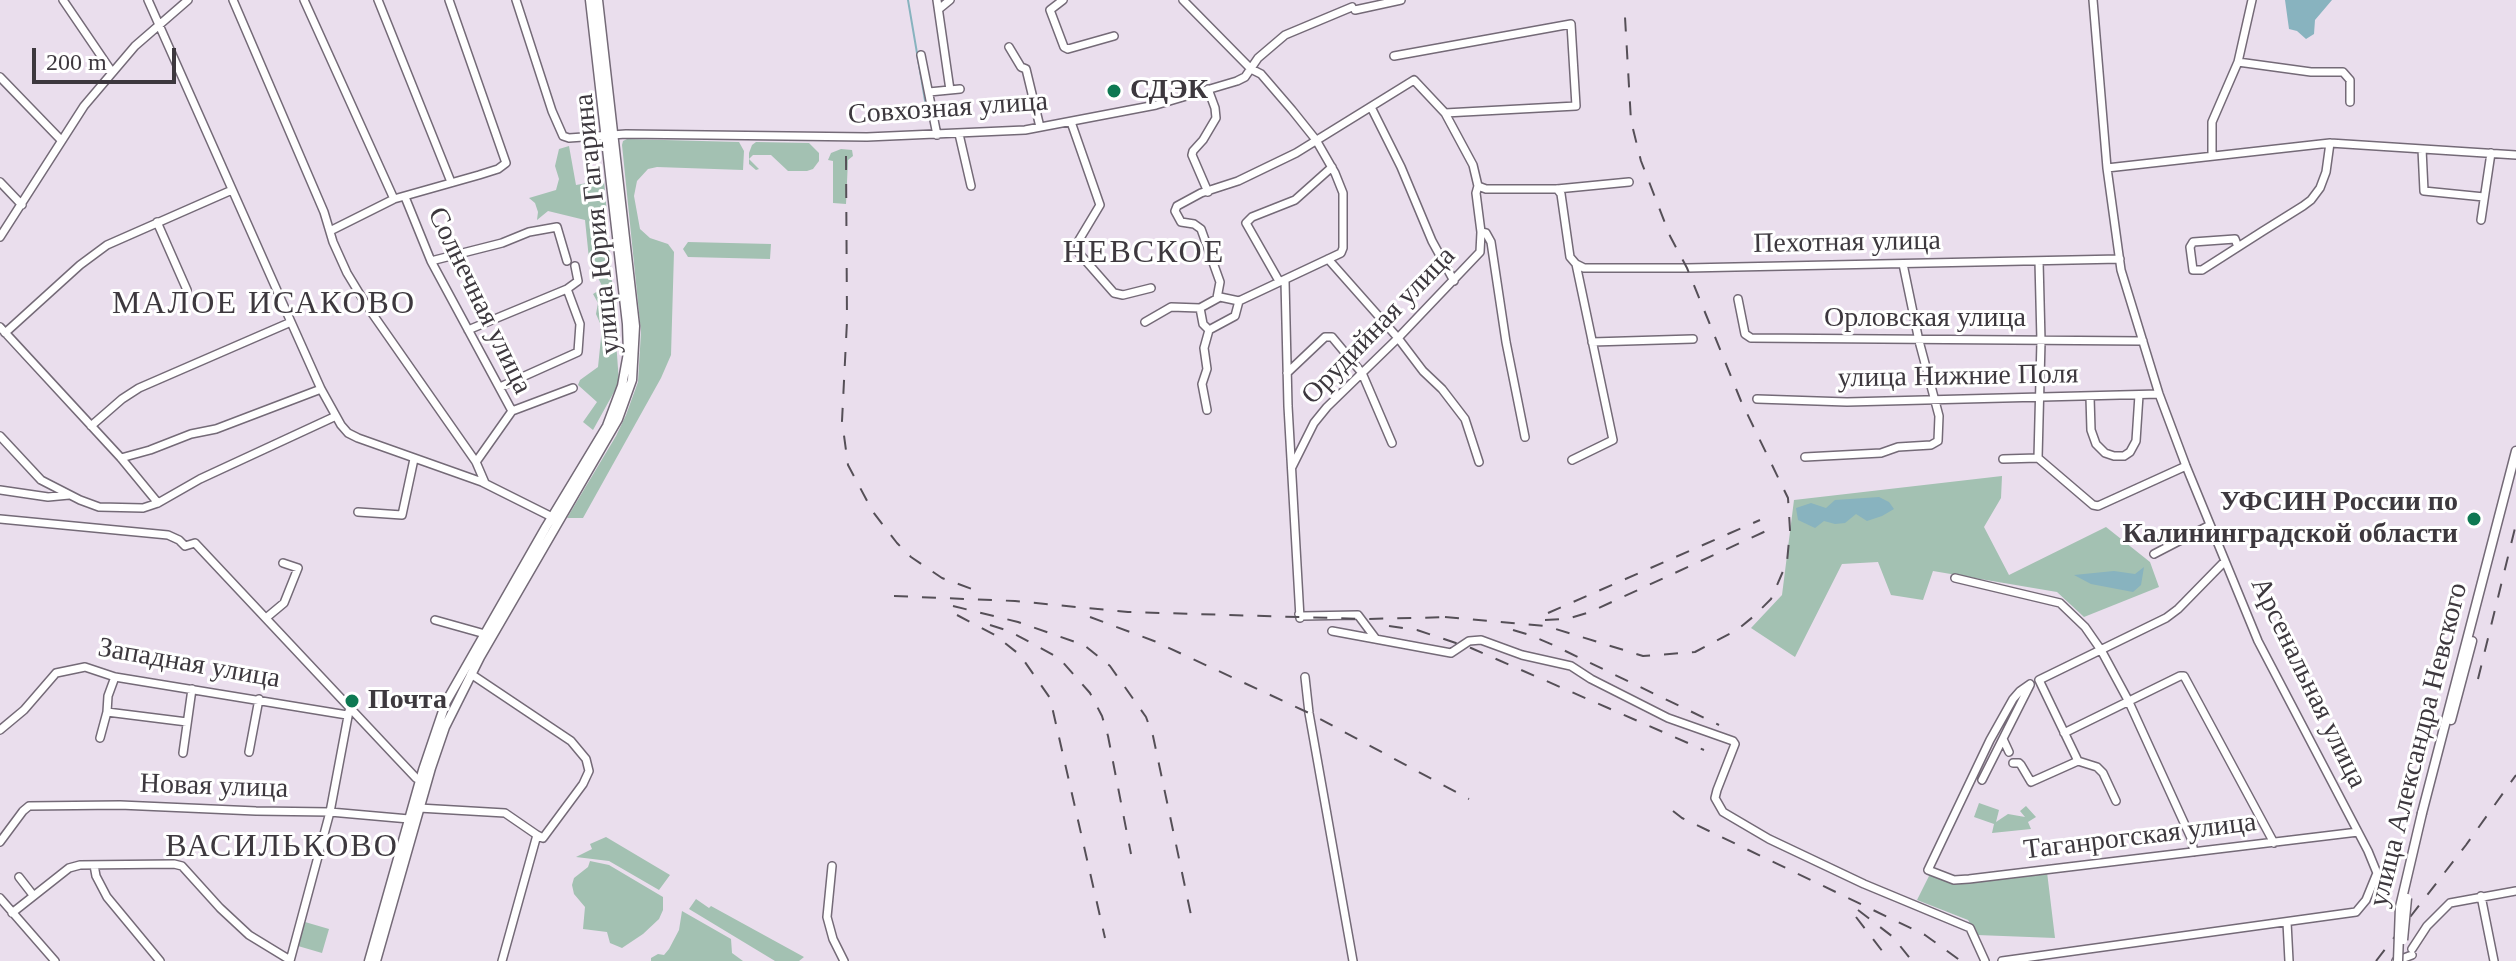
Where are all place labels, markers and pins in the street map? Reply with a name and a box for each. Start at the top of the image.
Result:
place label: СДЭК [1130,74,1208,108]
marker: СДЭК [1105,82,1123,100]
place label: УФСИН России по Калининградской области [2122,486,2458,552]
marker: УФСИН России по Калининградской области [2465,510,2483,528]
place label: Почта [368,684,447,718]
marker: Почта [343,692,361,710]

